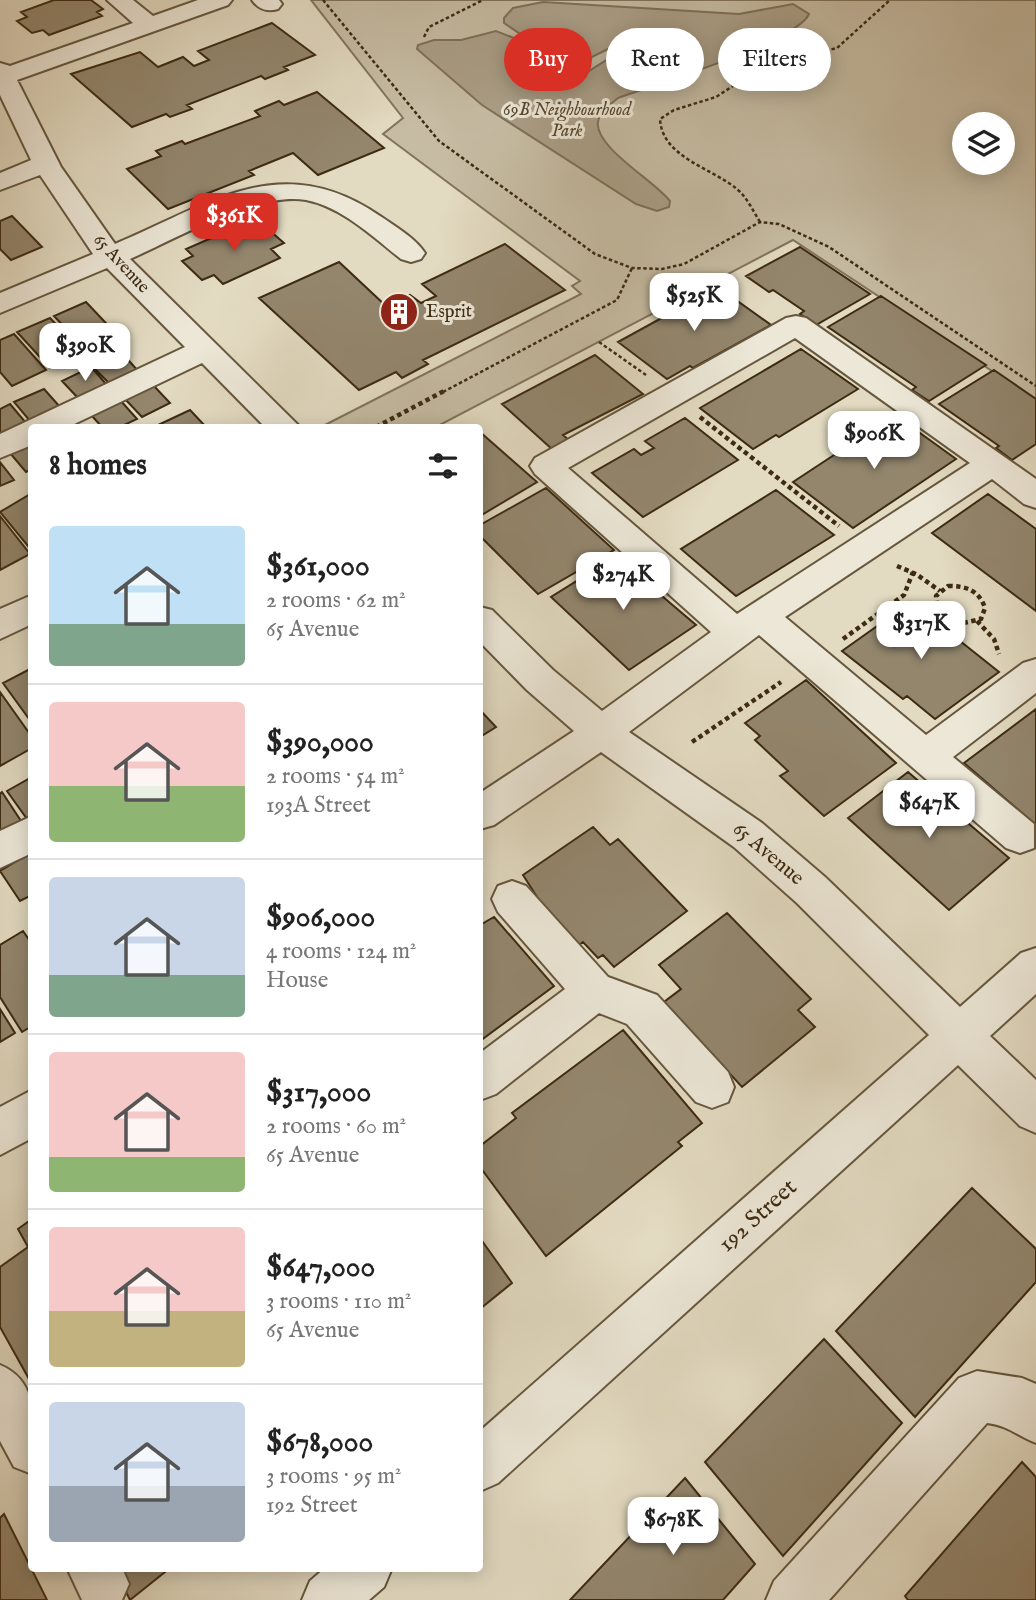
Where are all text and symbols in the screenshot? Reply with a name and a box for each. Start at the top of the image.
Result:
chip: Buy [504,28,592,91]
chip: Rent [606,28,704,91]
chip: Filters [718,28,831,91]
park label: 69B Neighbourhood Park [503,99,632,143]
map controls [952,112,1015,175]
button: layers [952,112,1015,175]
pin: $361K [185,194,283,253]
text: $361K [206,201,262,230]
street label: 65 Avenue [88,229,154,299]
pin: $525K [645,274,743,333]
text: $525K [666,281,722,310]
building icon: Esprit [378,291,420,333]
place label: Esprit [426,301,472,324]
pin: $390K [36,324,134,383]
text: $390K [55,331,115,360]
pin: $906K [825,412,923,471]
text: $906K [844,419,904,448]
text: 8 homes [49,447,147,485]
icon: filters [424,447,462,485]
text: $361,000 [266,548,370,586]
pin: $274K [574,552,672,612]
icon: home [105,554,189,638]
text: $274K [592,560,654,589]
text: 2 rooms · 62 m² [266,586,406,615]
pin: $317K [872,602,970,661]
text: $317K [892,609,950,638]
text: 65 Avenue [266,615,359,644]
text: $390,000 [266,724,374,762]
icon: home [105,730,189,814]
text: 2 rooms · 54 m² [266,762,405,791]
pin: $647K [880,780,978,840]
text: $647K [899,788,959,817]
text: 193A Street [266,791,371,820]
street label: 65 Avenue [727,816,810,892]
text: $906,000 [266,899,375,937]
icon: home [105,905,189,989]
text: 4 rooms · 124 m² [266,937,416,966]
text: House [266,966,328,995]
text: $317,000 [266,1074,371,1112]
icon: home [105,1080,189,1164]
text: 2 rooms · 60 m² [266,1112,406,1141]
text: 65 Avenue [266,1141,359,1170]
street label: 192 Street [712,1173,804,1259]
text: $647,000 [266,1249,375,1287]
icon: home [105,1255,189,1339]
text: 3 rooms · 110 m² [266,1287,411,1316]
text: 65 Avenue [266,1316,359,1345]
text: $678,000 [266,1424,373,1462]
icon: home [105,1430,189,1514]
text: 3 rooms · 95 m² [266,1462,401,1491]
text: 192 Street [266,1491,358,1520]
pin: $678K [624,1498,722,1557]
text: $678K [644,1505,702,1534]

